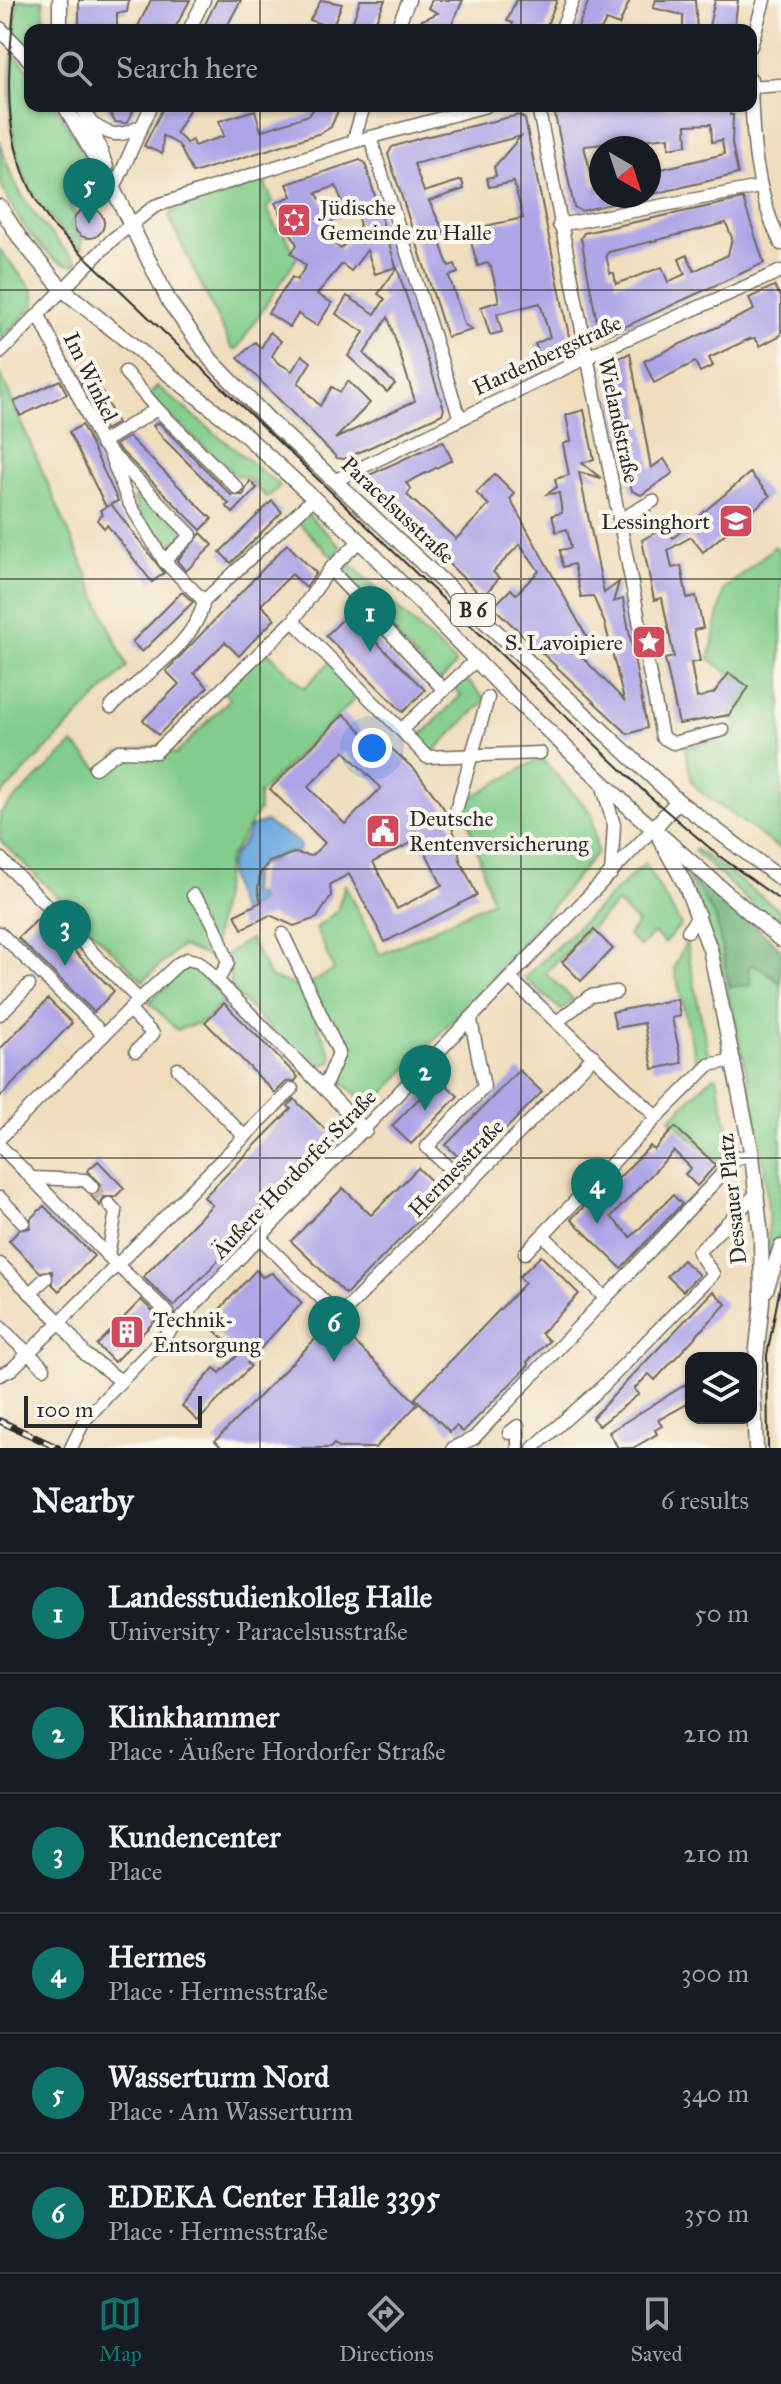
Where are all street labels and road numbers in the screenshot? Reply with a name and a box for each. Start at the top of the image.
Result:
street label: Hardenbergstraße [468,309,626,401]
street label: Im Winkel [58,328,124,426]
street label: Wielandstraße [592,355,646,485]
street label: Paracelsusstraße [336,451,460,569]
road number: B 6 [451,594,495,626]
street label: Äußere Hordorfer Straße [205,1084,382,1265]
street label: Hermesstraße [403,1113,509,1223]
street label: Dessauer Platz [712,1132,752,1266]

